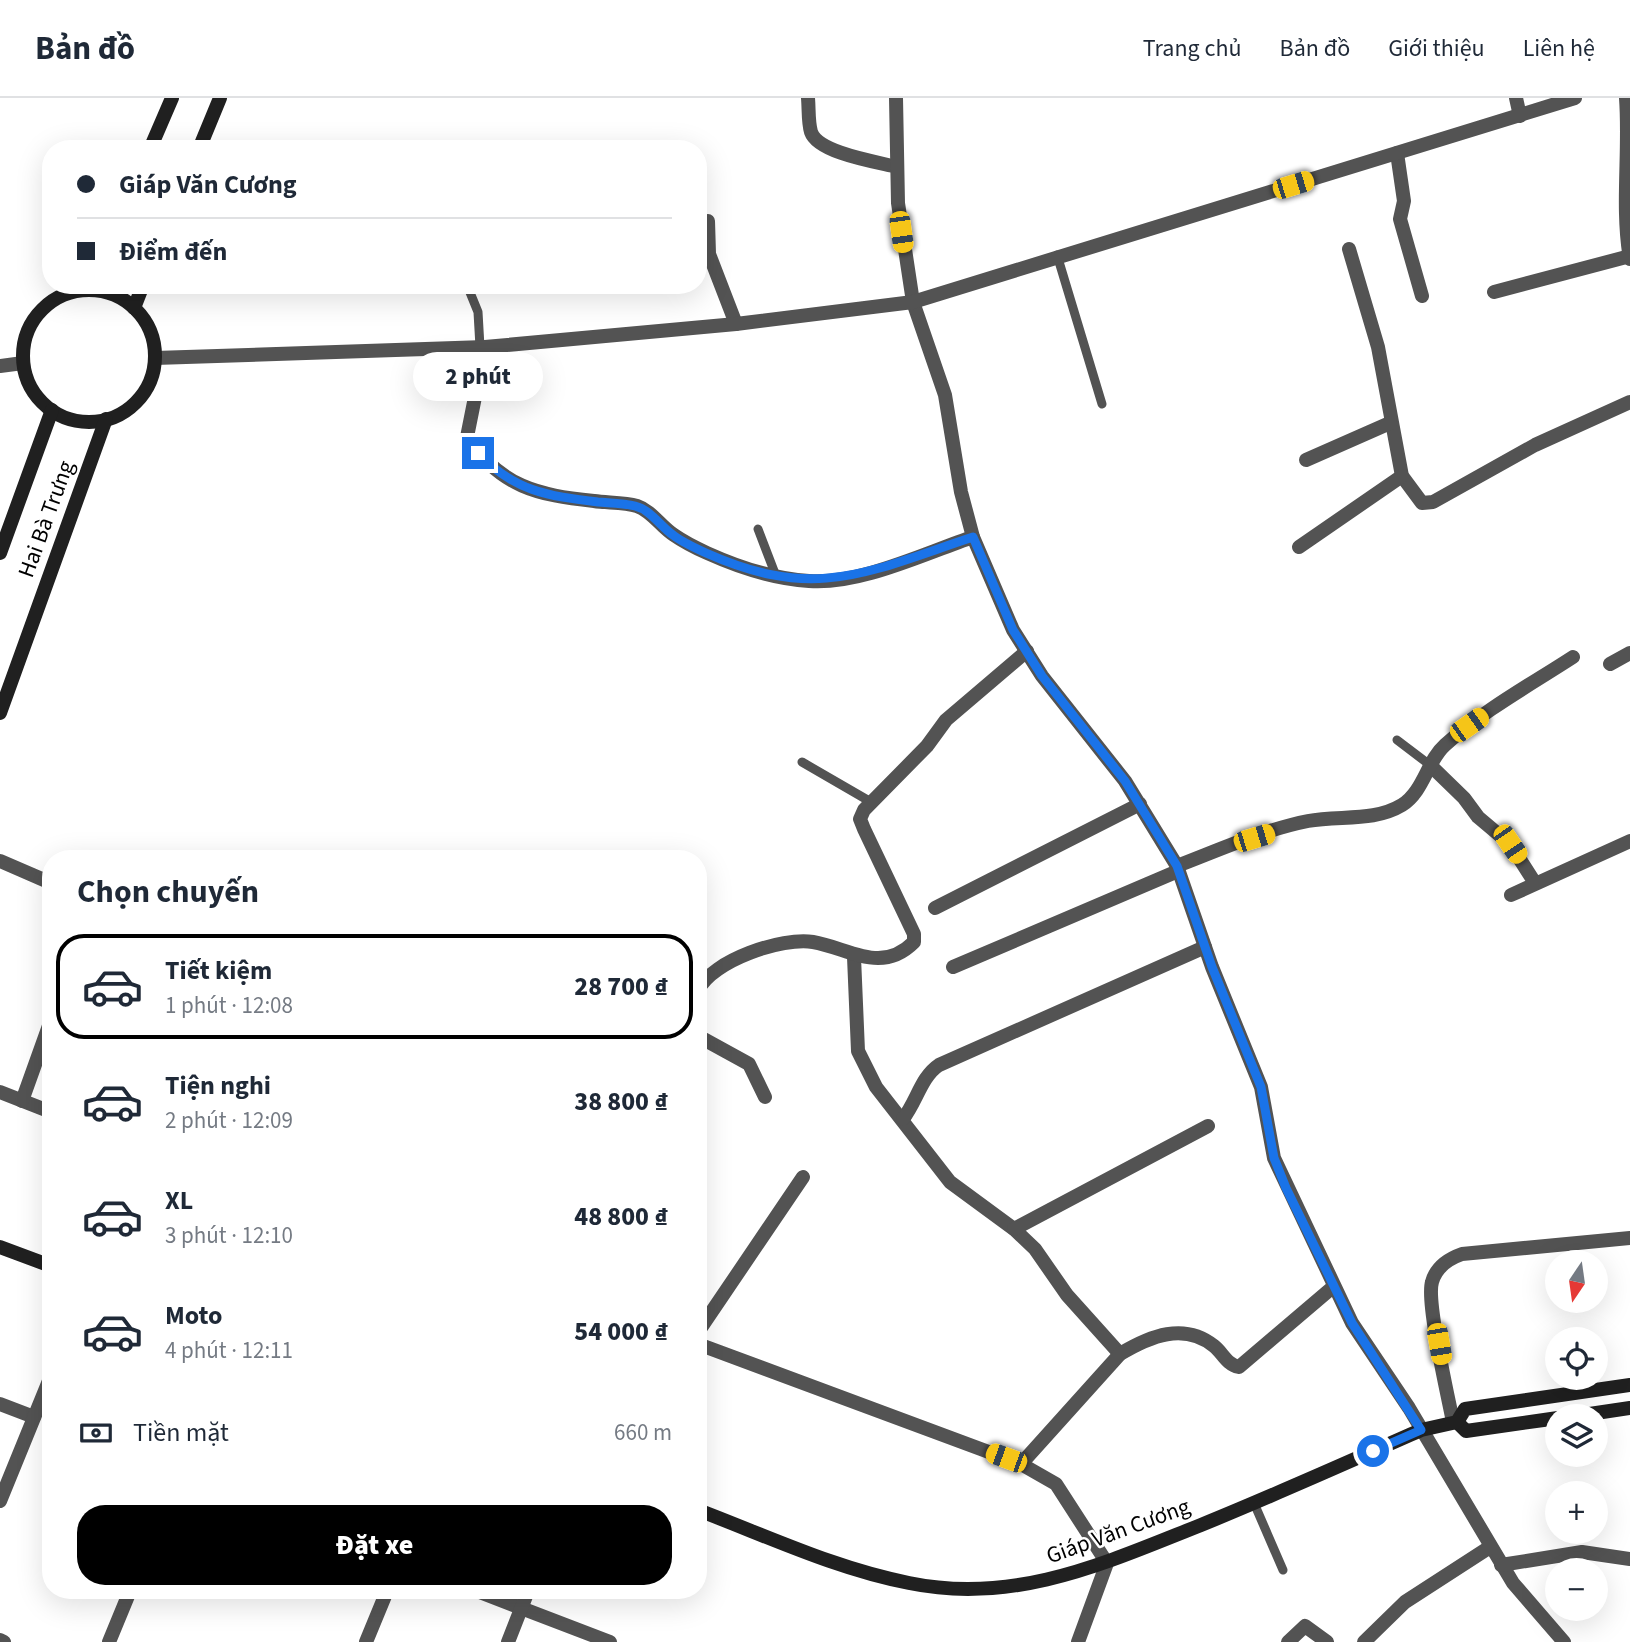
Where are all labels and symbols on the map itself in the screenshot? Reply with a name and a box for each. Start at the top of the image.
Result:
car [1270,169,1317,201]
car [888,210,915,254]
callout: 2 phút [413,352,543,400]
route end [462,437,494,469]
street label: Hai Bà Trưng [10,455,83,582]
car [1446,704,1493,746]
car [1490,821,1531,867]
car [1231,822,1278,854]
north arrow [1545,1250,1608,1312]
car [1426,1321,1453,1367]
route start [1357,1435,1389,1467]
car [983,1441,1030,1475]
street label: Giáp Văn Cương [1041,1490,1195,1572]

